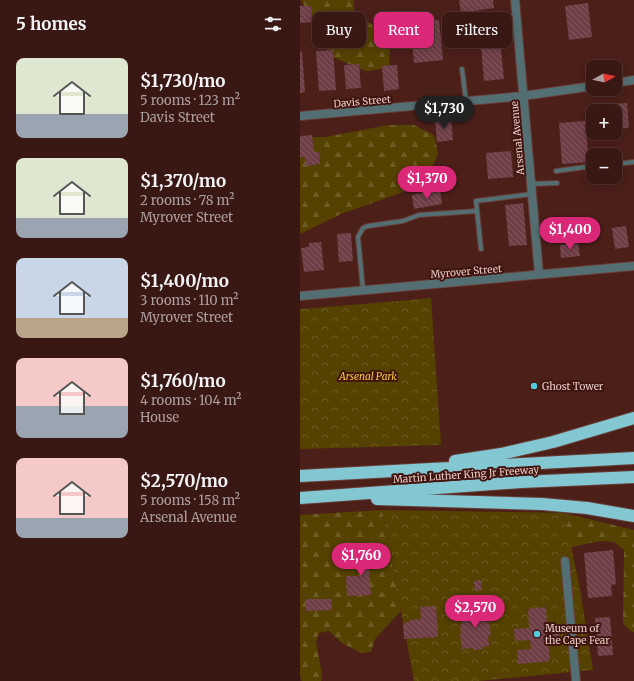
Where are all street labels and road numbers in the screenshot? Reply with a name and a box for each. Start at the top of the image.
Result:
street label: Davis Street [333,93,391,110]
street label: Arsenal Avenue [508,100,527,177]
street label: Myrover Street [430,262,502,281]
street label: Martin Luther King Jr Freeway [392,463,540,486]

